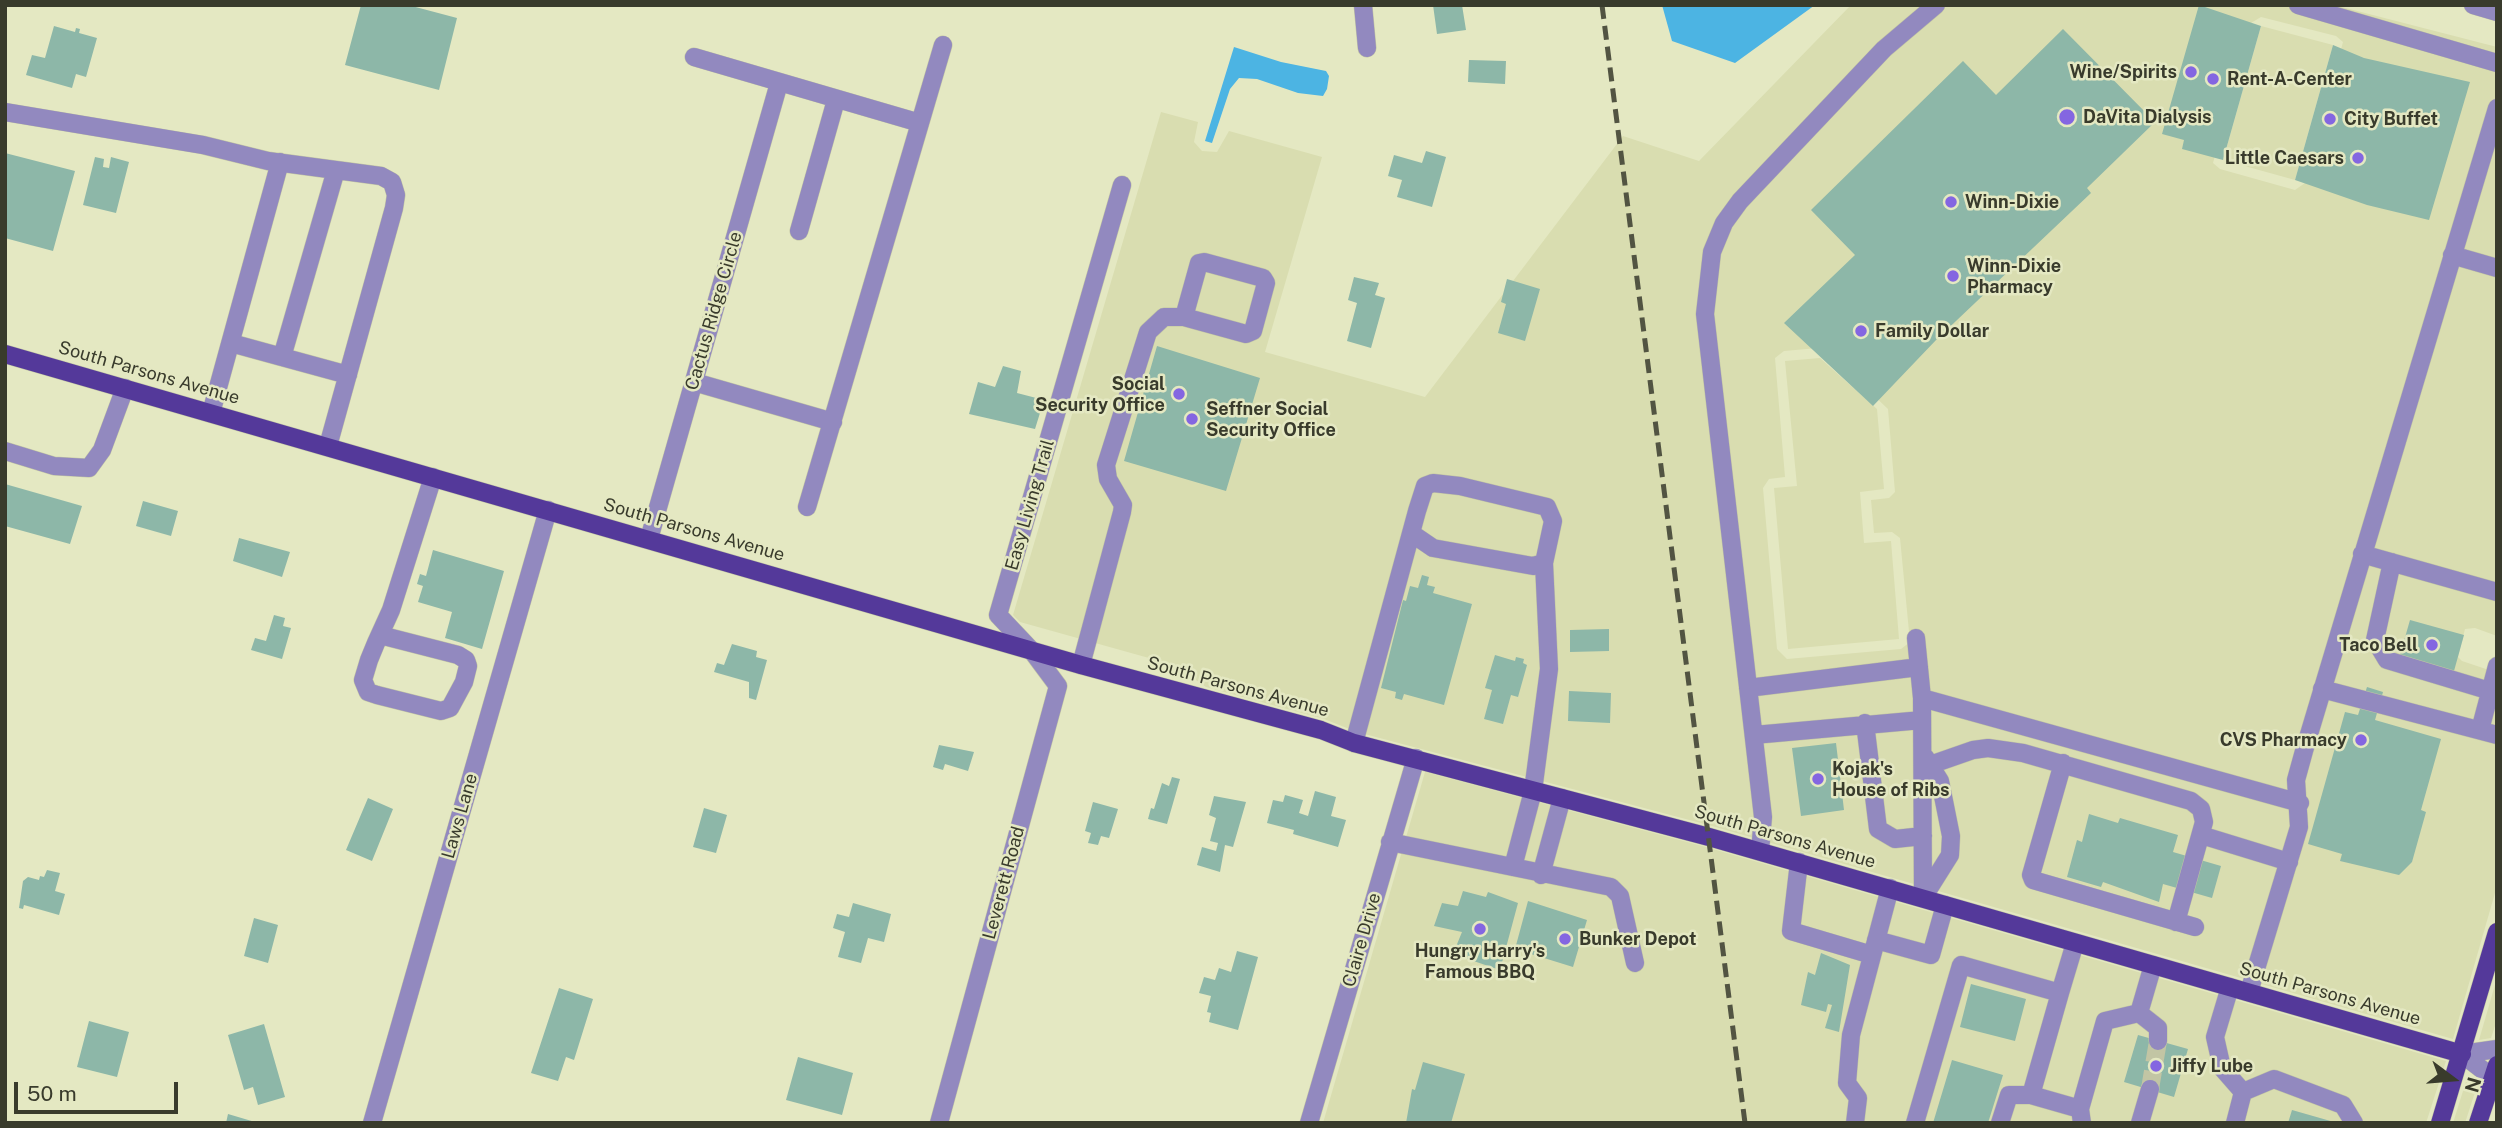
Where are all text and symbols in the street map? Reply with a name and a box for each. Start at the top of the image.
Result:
place label: Wine/Spirits [2069,61,2177,83]
marker: Wine/Spirits [2183,64,2199,80]
place label: Rent-A-Center [2227,68,2352,90]
marker: Rent-A-Center [2205,71,2221,87]
place label: DaVita Dialysis [2083,106,2212,128]
marker: DaVita Dialysis [2057,107,2077,127]
place label: City Buffet [2344,108,2438,130]
marker: City Buffet [2322,111,2338,127]
place label: Little Caesars [2225,147,2344,169]
marker: Little Caesars [2350,150,2366,166]
place label: Winn-Dixie [1965,191,2059,213]
marker: Winn-Dixie [1943,194,1959,210]
street label: Cactus Ridge Circle [681,229,747,393]
place label: Winn-Dixie Pharmacy [1967,255,2061,298]
marker: Winn-Dixie Pharmacy [1945,268,1961,284]
place label: Family Dollar [1875,320,1989,342]
marker: Family Dollar [1853,323,1869,339]
street label: South Parsons Avenue [56,337,242,409]
place label: Social Security Office [1035,373,1165,416]
marker: Social Security Office [1171,386,1187,402]
place label: Seffner Social Security Office [1206,398,1336,440]
marker: Seffner Social Security Office [1184,411,1200,427]
street label: Easy Living Trail [1001,437,1059,573]
street label: South Parsons Avenue [601,494,787,566]
place label: Taco Bell [2339,634,2418,656]
marker: Taco Bell [2424,637,2440,653]
street label: South Parsons Avenue [1145,652,1331,722]
place label: CVS Pharmacy [2220,729,2347,751]
marker: CVS Pharmacy [2353,732,2369,748]
place label: Kojak's House of Ribs [1832,758,1950,800]
street label: Laws Lane [438,771,482,861]
marker: Kojak's House of Ribs [1810,771,1826,787]
street label: South Parsons Avenue [1692,801,1878,873]
street label: Leverett Road [979,824,1029,942]
street label: Claire Drive [1338,890,1386,990]
marker: Hungry Harry's Famous BBQ [1472,921,1488,937]
place label: Bunker Depot [1579,928,1696,950]
marker: Bunker Depot [1557,931,1573,947]
place label: Hungry Harry's Famous BBQ [1415,940,1545,982]
street label: South Parsons Avenue [2237,958,2423,1030]
north arrow [2418,1044,2488,1114]
place label: Jiffy Lube [2170,1055,2253,1077]
marker: Jiffy Lube [2148,1058,2164,1074]
scale bar [18,1068,182,1112]
text: N [2461,1075,2486,1095]
text: 50 m [27,1081,77,1106]

